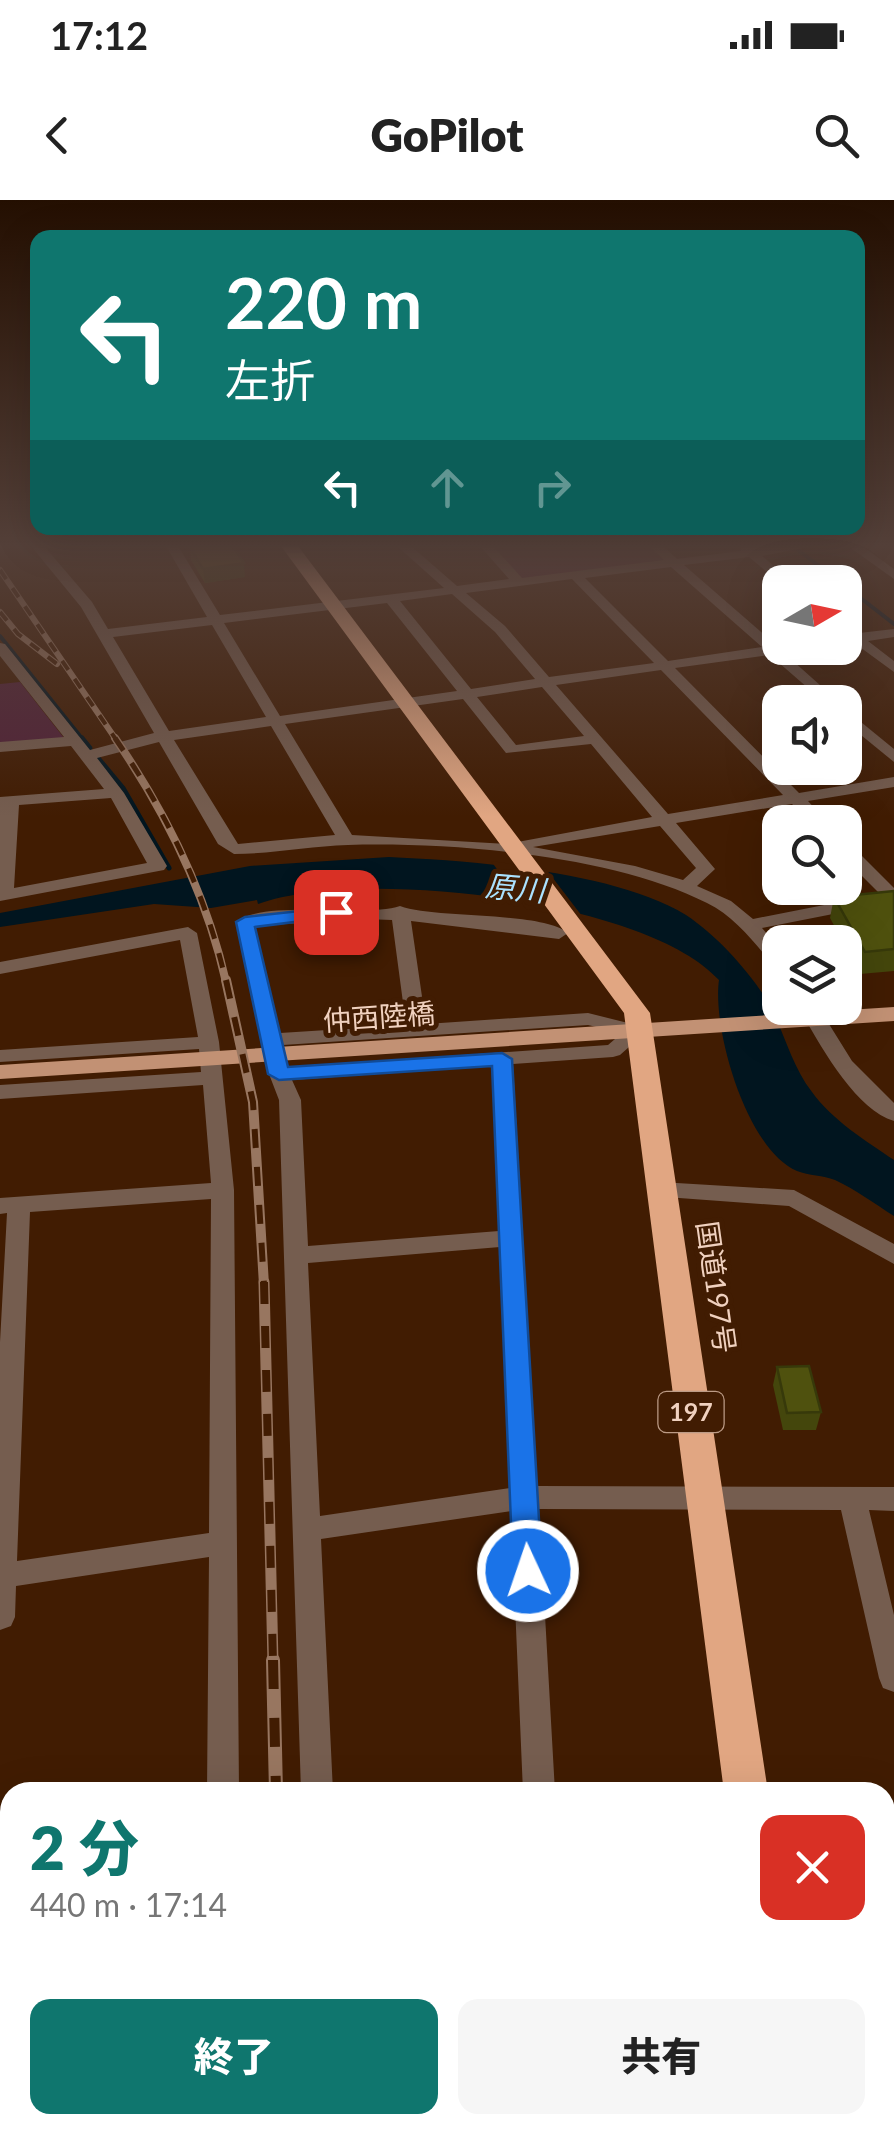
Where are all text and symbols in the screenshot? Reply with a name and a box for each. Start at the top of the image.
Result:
text: 17:12 [50,12,148,58]
icon: back [30,108,85,163]
text: GoPilot [371,108,523,162]
icon: search [809,108,864,163]
text: 220 m [225,260,422,344]
icon: left [60,270,190,400]
text: 左折 [225,353,315,407]
icon: left [315,460,370,515]
icon: ahead [420,460,475,515]
icon: right [525,460,580,515]
north arrow [762,565,862,665]
map controls [762,565,862,1025]
button: sound [762,685,862,785]
button: search [762,805,862,905]
water label: 原川 [484,866,550,908]
pin [294,870,379,955]
icon: arrive [309,885,364,940]
button: layers [762,925,862,1025]
street label: 仲西陸橋 [322,995,436,1037]
street label: 国道197号 [691,1219,743,1355]
road number: 197 [658,1392,724,1432]
position arrow [476,1519,580,1623]
text: 2 分 [30,1811,139,1883]
button: close [760,1815,865,1920]
text: 440 m · 17:14 [30,1885,227,1924]
button: 終了 [30,1999,438,2114]
button: 共有 [458,1999,865,2114]

